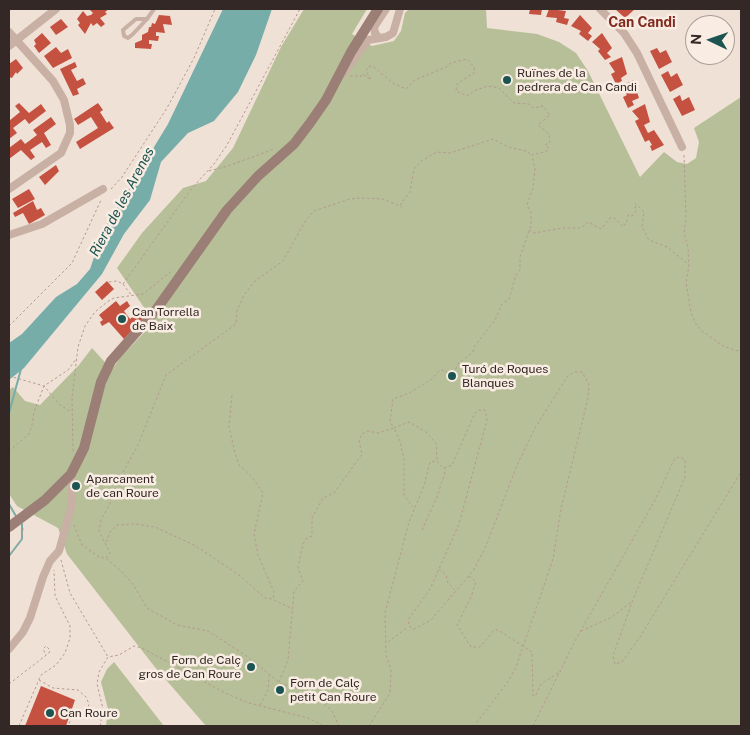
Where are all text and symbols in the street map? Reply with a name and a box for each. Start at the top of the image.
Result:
district label: Can Candi [608,15,676,31]
north arrow [685,15,735,65]
text: N [688,33,704,45]
place label: Ruïnes de la pedrera de Can Candi [517,66,637,94]
marker: Ruïnes de la pedrera de Can Candi [501,74,513,86]
water label: Riera de les Arenes [86,145,158,259]
place label: Can Torrella de Baix [132,305,199,333]
marker: Can Torrella de Baix [116,313,128,325]
place label: Turó de Roques Blanques [462,362,548,390]
marker: Turó de Roques Blanques [446,370,458,382]
place label: Aparcament de can Roure [86,472,159,500]
marker: Aparcament de can Roure [70,480,82,492]
place label: Forn de Calç gros de Can Roure [139,653,241,681]
marker: Forn de Calç gros de Can Roure [245,661,257,673]
place label: Forn de Calç petit Can Roure [290,676,377,704]
marker: Forn de Calç petit Can Roure [274,684,286,696]
place label: Can Roure [60,706,118,720]
marker: Can Roure [44,707,56,719]

